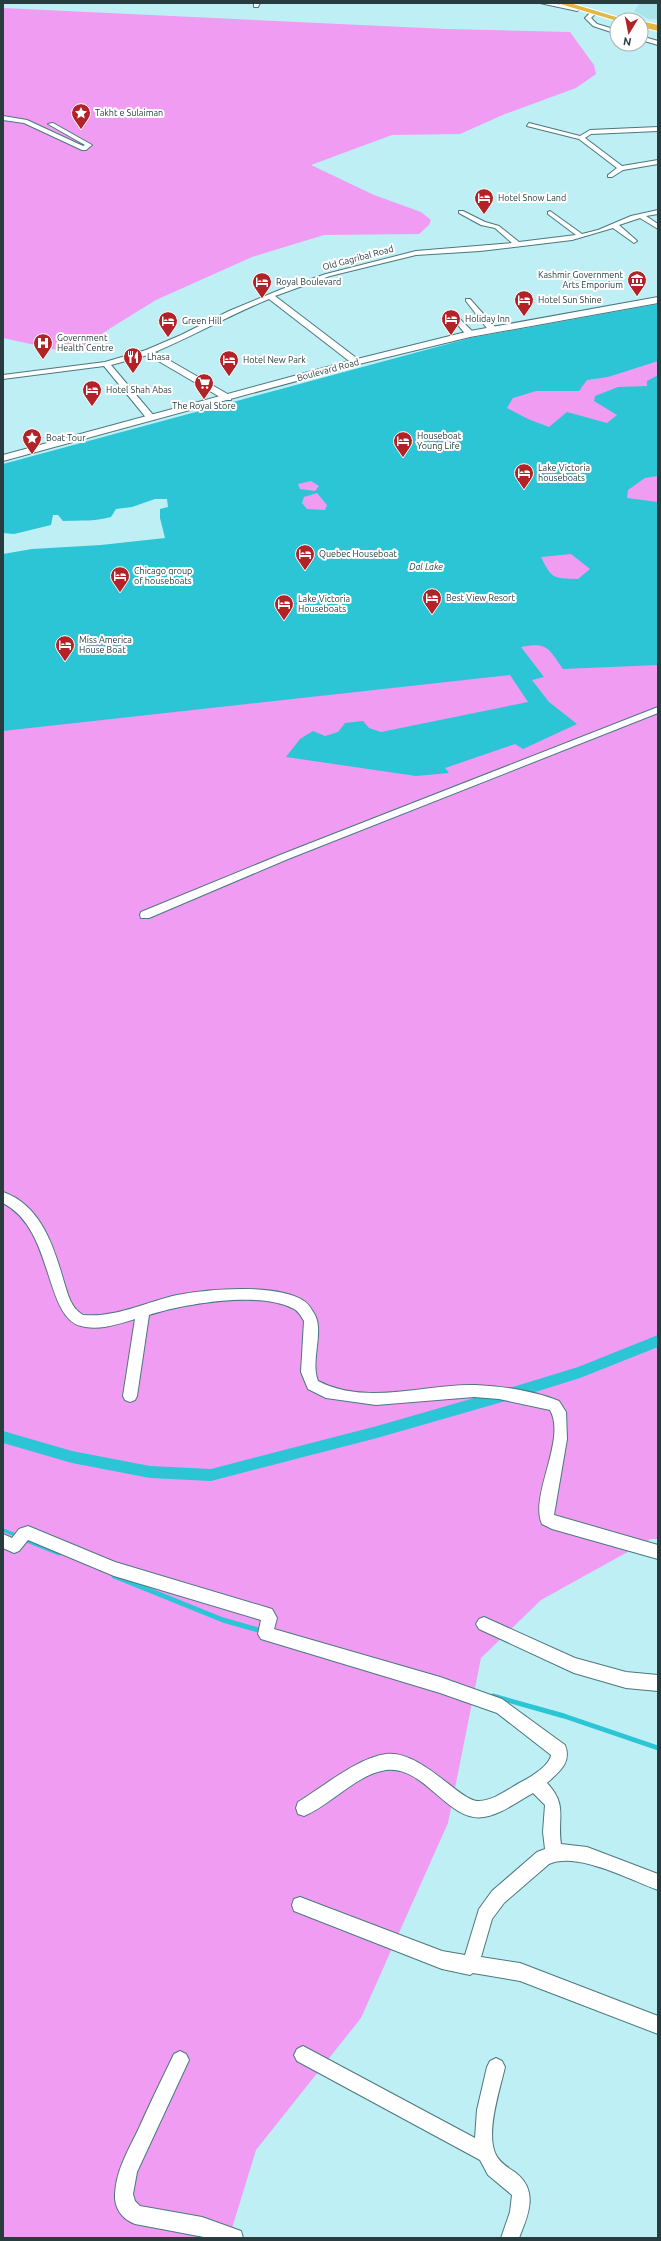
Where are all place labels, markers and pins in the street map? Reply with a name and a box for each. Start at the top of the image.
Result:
place icon: Takht e Sulaiman [70,102,92,130]
place label: Takht e Sulaiman [95,108,163,118]
hotel icon: Hotel Snow Land [473,187,495,215]
place label: Hotel Snow Land [498,193,566,203]
museum icon: Kashmir Government Arts Emporium [626,269,648,297]
place label: Kashmir Government Arts Emporium [538,270,623,290]
hotel icon: Royal Boulevard [251,271,273,299]
place label: Royal Boulevard [276,277,341,287]
hotel icon: Hotel Sun Shine [513,289,535,317]
place label: Hotel Sun Shine [538,295,602,305]
hotel icon: Holiday Inn [440,308,462,336]
hotel icon: Green Hill [157,310,179,338]
place label: Holiday Inn [465,314,510,324]
place label: Green Hill [182,316,222,326]
hospital icon: Government Health Centre [32,332,54,360]
place label: Government Health Centre [57,333,114,353]
restaurant icon: Lhasa [122,346,144,374]
hotel icon: Hotel New Park [218,349,240,377]
place label: Lhasa [147,352,170,362]
place label: Hotel New Park [243,355,306,365]
supermarket icon: The Royal Store [193,372,215,400]
hotel icon: Hotel Shah Abas [81,379,103,407]
place label: Hotel Shah Abas [106,385,172,395]
place label: The Royal Store [172,401,236,411]
place icon: Boat Tour [21,427,43,455]
hotel icon: Houseboat Young Life [392,430,414,458]
place label: Houseboat Young Life [417,431,462,451]
place label: Boat Tour [46,433,86,443]
hotel icon: Lake Victoria houseboats [513,462,535,490]
place label: Lake Victoria houseboats [538,463,590,483]
hotel icon: Quebec Houseboat [294,543,316,571]
place label: Quebec Houseboat [319,549,397,559]
hotel icon: Chicago group of houseboats [109,565,131,593]
place label: Chicago group of houseboats [134,566,192,586]
hotel icon: Best View Resort [421,587,443,615]
hotel icon: Lake Victoria Houseboats [273,593,295,621]
place label: Best View Resort [446,593,516,603]
place label: Lake Victoria Houseboats [298,594,350,614]
hotel icon: Miss America House Boat [54,634,76,662]
place label: Miss America House Boat [79,635,132,655]

